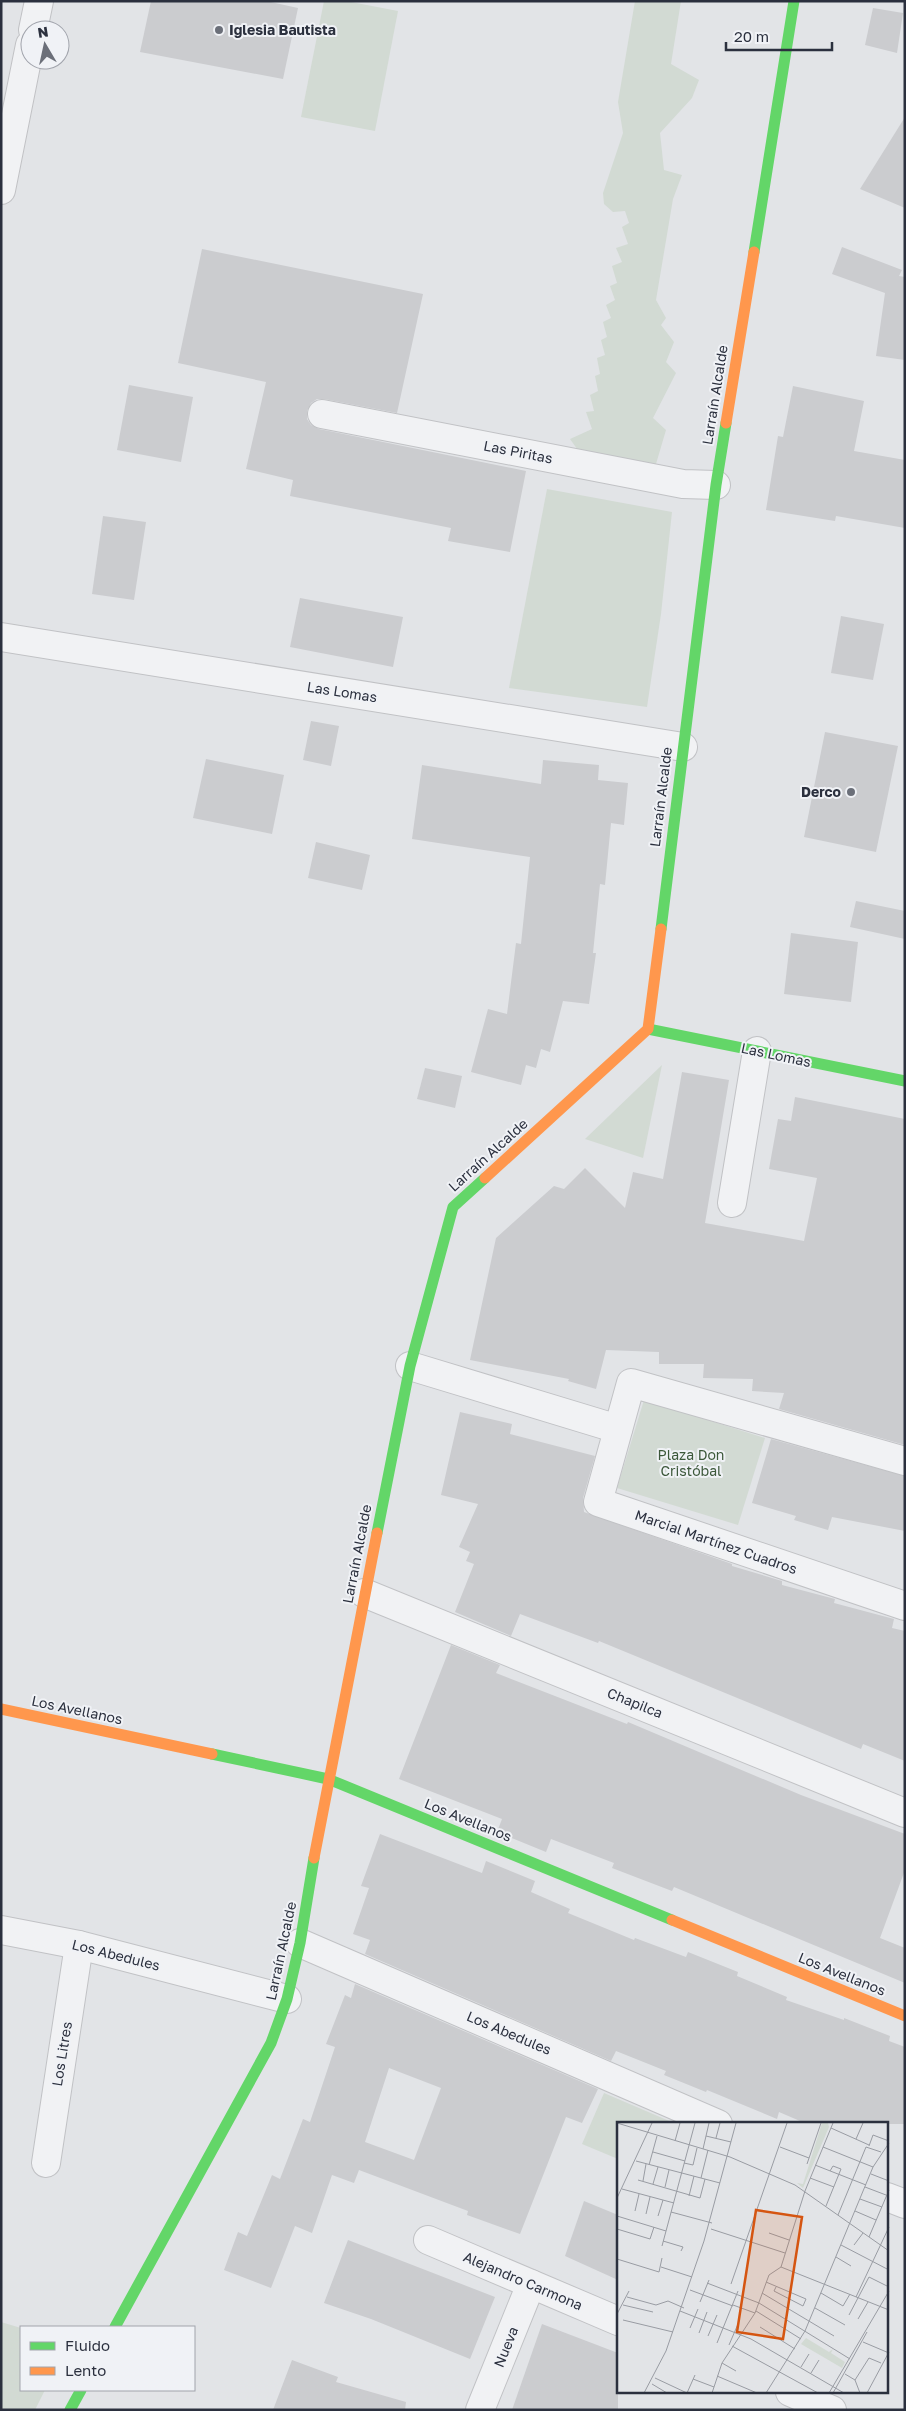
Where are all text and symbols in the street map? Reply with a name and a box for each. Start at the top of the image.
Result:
north arrow [20,20,70,70]
scale bar [726,20,832,52]
place label: Iglesia Bautista [229,21,336,38]
text: N [36,22,49,41]
marker: Iglesia Bautista [213,24,225,36]
text: 20 m [734,27,769,45]
street label: Larraín Alcalde [698,344,731,446]
street label: Las Piritas [482,436,554,467]
street label: Las Lomas [306,678,378,705]
street label: Larraín Alcalde [646,746,675,848]
place label: Derco [801,783,841,800]
marker: Derco [845,786,857,798]
street label: Las Lomas [740,1039,813,1070]
street label: Larraín Alcalde [445,1115,531,1195]
park label: Plaza Don Cristóbal [658,1446,724,1479]
street label: Larraín Alcalde [339,1503,374,1605]
street label: Marcial Martínez Cuadros [633,1506,800,1577]
street label: Chapilca [605,1684,665,1721]
street label: Los Avellanos [30,1692,124,1727]
street label: Los Avellanos [422,1794,514,1845]
street label: Larraín Alcalde [262,1900,299,2002]
street label: Los Abedules [70,1935,162,1974]
street label: Los Avellanos [796,1948,888,1999]
street label: Los Abedules [464,2007,554,2058]
street label: Los Litres [48,2020,75,2088]
inset map [617,2122,888,2394]
street label: Alejandro Carmona [461,2248,585,2313]
street label: Nueva [490,2324,521,2370]
legend [20,2326,195,2391]
text: Fluido [65,2336,110,2354]
text: Lento [65,2361,106,2379]

